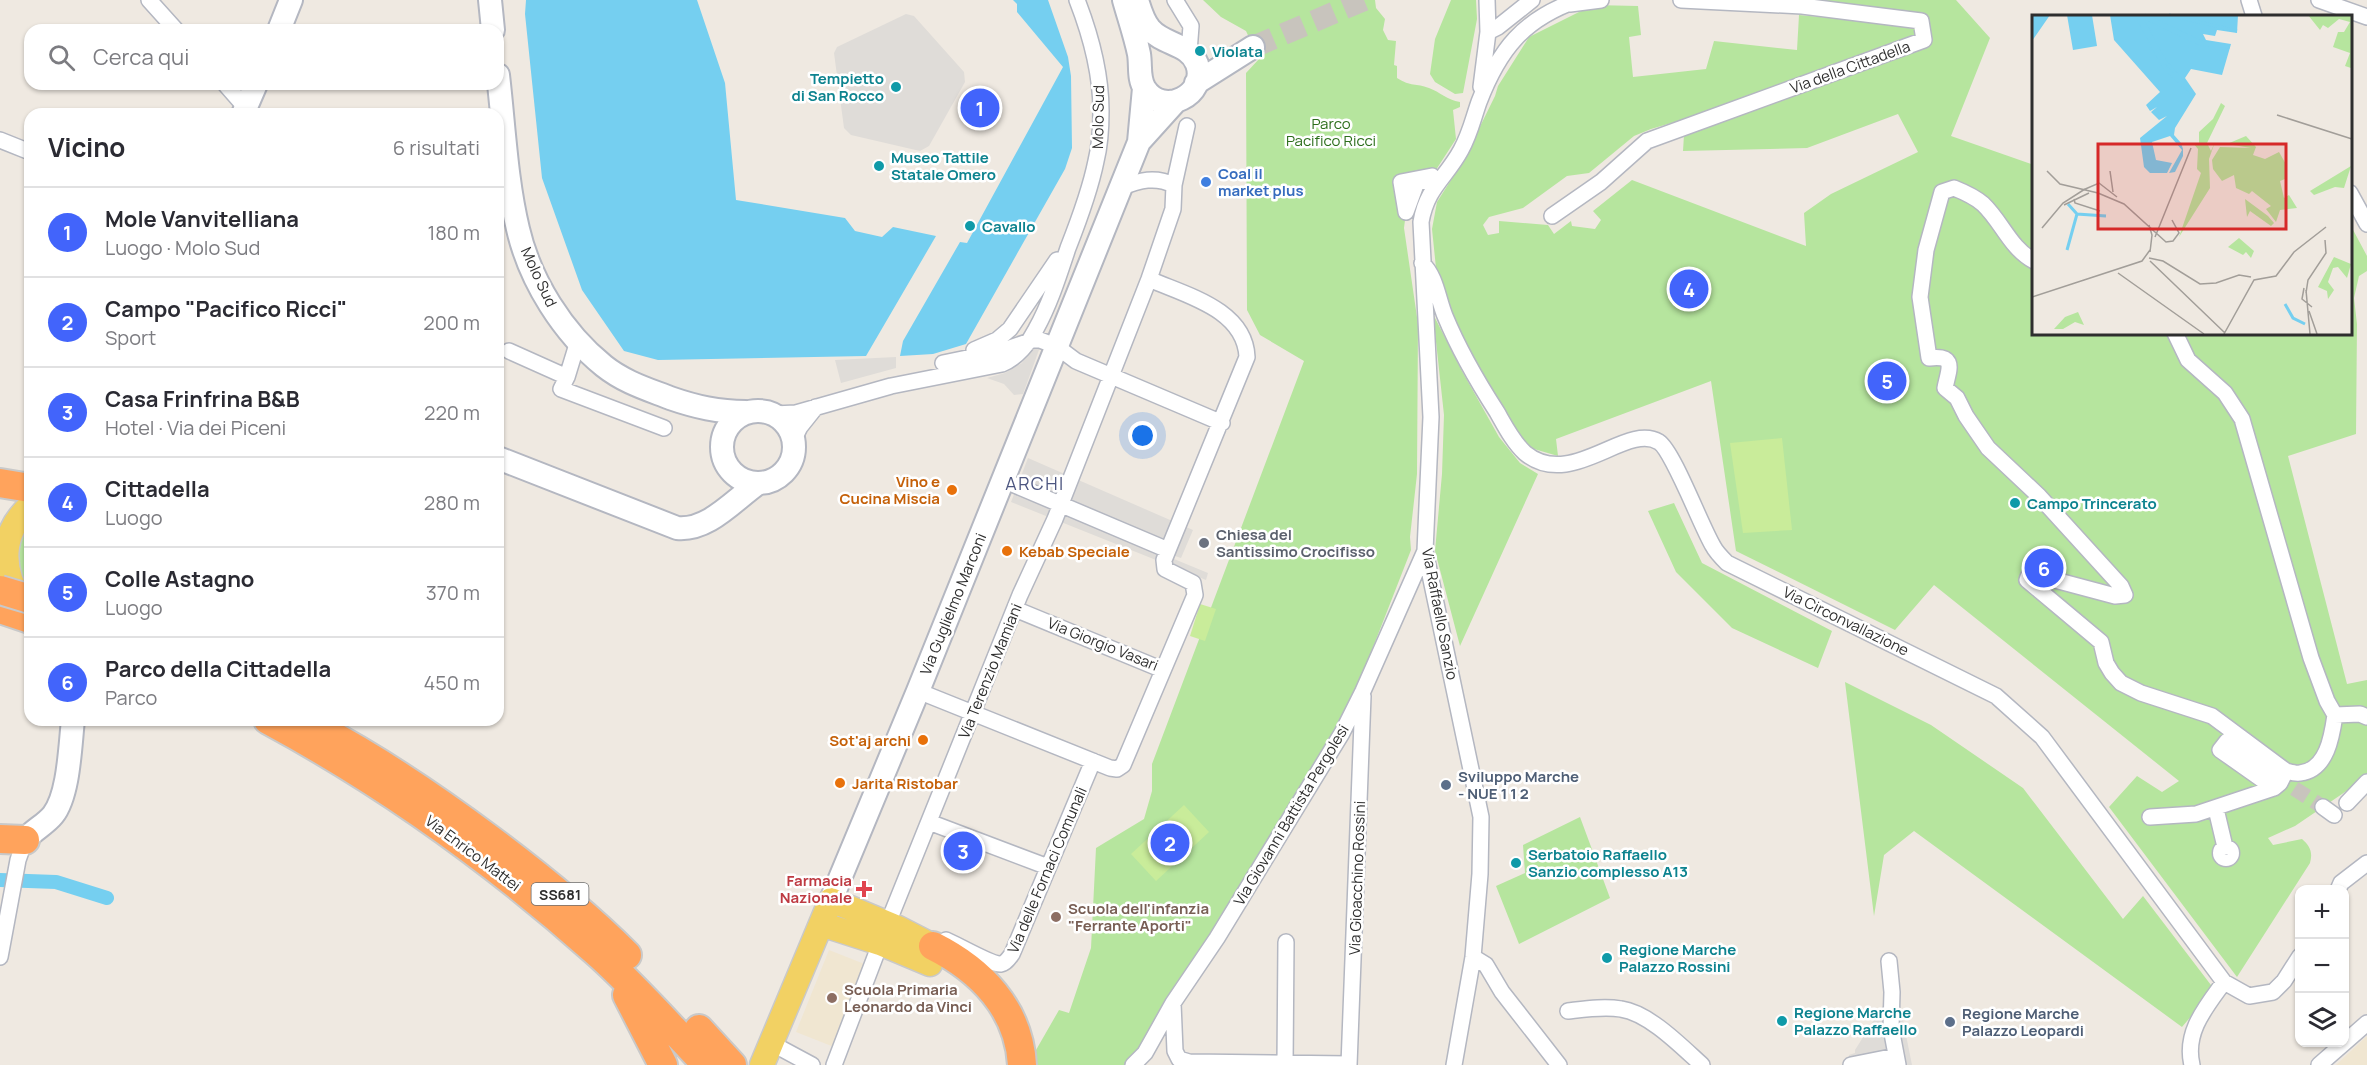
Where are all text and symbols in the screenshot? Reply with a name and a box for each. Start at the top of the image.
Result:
inset map [2032,15,2352,334]
search box [24,24,504,90]
street label: Via della Cittadella [1787,36,1913,98]
icon: search [45,41,78,74]
place label: Violata [1212,41,1263,62]
text: Cerca qui [93,42,189,72]
marker: Violata [1193,44,1207,58]
place label: Tempietto di San Rocco [791,68,884,106]
marker: Tempietto di San Rocco [889,80,903,94]
street label: Molo Sud [1087,85,1109,149]
pin: 1 [960,86,1000,130]
park label: Parco Pacifico Ricci [1286,113,1376,151]
text: Vicino [48,129,125,165]
text: 6 risultati [393,134,480,161]
place label: Museo Tattile Statale Omero [891,147,996,185]
marker: Museo Tattile Statale Omero [872,159,886,173]
place label: Coal il market plus [1218,163,1304,201]
marker: Coal il market plus [1199,175,1213,189]
text: Mole Vanvitelliana [105,204,299,234]
place label: Cavallo [982,216,1036,237]
text: 1 [63,219,72,246]
text: 180 m [427,219,480,246]
marker: Cavallo [963,219,977,233]
text: Luogo · Molo Sud [105,234,260,261]
street label: Molo Sud [516,244,562,310]
pin: 4 [1670,266,1708,312]
text: Campo "Pacifico Ricci" [105,294,347,324]
text: 2 [62,309,73,336]
text: 200 m [423,309,480,336]
text: Sport [105,324,156,351]
pin: 5 [1868,358,1906,404]
text: Casa Frinfrina B&B [105,384,300,414]
text: 3 [62,399,73,426]
text: 220 m [424,399,480,426]
text: Hotel · Via dei Piceni [105,414,286,441]
your location [1128,421,1157,450]
place label: Vino e Cucina Miscia [839,471,940,509]
district label: ARCHI [1005,471,1065,495]
text: Cittadella [105,474,210,504]
marker: Vino e Cucina Miscia [945,483,959,497]
text: 4 [61,489,74,516]
text: 280 m [424,489,480,516]
place label: Campo Trincerato [2027,493,2157,514]
marker: Campo Trincerato [2008,496,2022,510]
text: Luogo [105,504,163,531]
place label: Chiesa del Santissimo Crocifisso [1216,524,1375,562]
street label: Via Guglielmo Marconi [915,530,991,678]
marker: Chiesa del Santissimo Crocifisso [1197,536,1211,550]
place label: Kebab Speciale [1019,541,1130,562]
marker: Kebab Speciale [1000,544,1014,558]
street label: Via Raffaello Sanzio [1417,546,1463,682]
pin: 6 [2024,546,2064,590]
text: Colle Astagno [105,564,254,594]
text: 5 [62,579,73,606]
text: 370 m [426,579,480,606]
street label: Via Circonvallazione [1779,581,1913,661]
text: Luogo [105,594,163,621]
street label: Via Terenzio Mamiani [953,600,1027,742]
street label: Via Giorgio Vasari [1044,612,1162,676]
text: Parco della Cittadella [105,654,331,684]
text: 6 [61,669,74,696]
text: 450 m [424,669,480,696]
text: Parco [105,684,157,711]
street label: Via Giovanni Battista Pergolesi [1229,721,1353,909]
place label: Sot'aj archi [829,730,911,751]
marker: Sot'aj archi [916,733,930,747]
place label: Sviluppo Marche - NUE 1 1 2 [1458,766,1579,804]
place label: Jarita Ristobar [852,773,958,794]
marker: Jarita Ristobar [833,776,847,790]
marker: Sviluppo Marche - NUE 1 1 2 [1439,778,1453,792]
street label: Via delle Fornaci Comunali [1002,784,1092,956]
street label: Via Gioacchino Rossini [1344,801,1370,955]
street label: Via Enrico Mattei [421,810,525,896]
pin: 2 [1150,820,1190,866]
pin: 3 [944,828,982,874]
place label: Serbatoio Raffaello Sanzio complesso A13 [1528,844,1688,882]
marker: Serbatoio Raffaello Sanzio complesso A13 [1509,856,1523,870]
place label: Farmacia Nazionale [780,870,852,908]
marker: Farmacia Nazionale [857,882,871,896]
road number: SS681 [532,883,588,905]
map controls [2295,885,2349,1047]
button: + [2295,885,2349,939]
place label: Scuola dell'infanzia "Ferrante Aporti" [1068,898,1209,936]
marker: Scuola dell'infanzia "Ferrante Aporti" [1049,910,1063,924]
place label: Regione Marche Palazzo Rossini [1619,939,1736,977]
button: − [2295,939,2349,993]
marker: Regione Marche Palazzo Rossini [1600,951,1614,965]
place label: Scuola Primaria Leonardo da Vinci [844,979,972,1017]
marker: Scuola Primaria Leonardo da Vinci [825,991,839,1005]
button: layers [2295,993,2349,1047]
place label: Regione Marche Palazzo Raffaello [1794,1002,1917,1040]
place label: Regione Marche Palazzo Leopardi [1962,1003,2084,1041]
marker: Regione Marche Palazzo Raffaello [1775,1014,1789,1028]
marker: Regione Marche Palazzo Leopardi [1943,1015,1957,1029]

